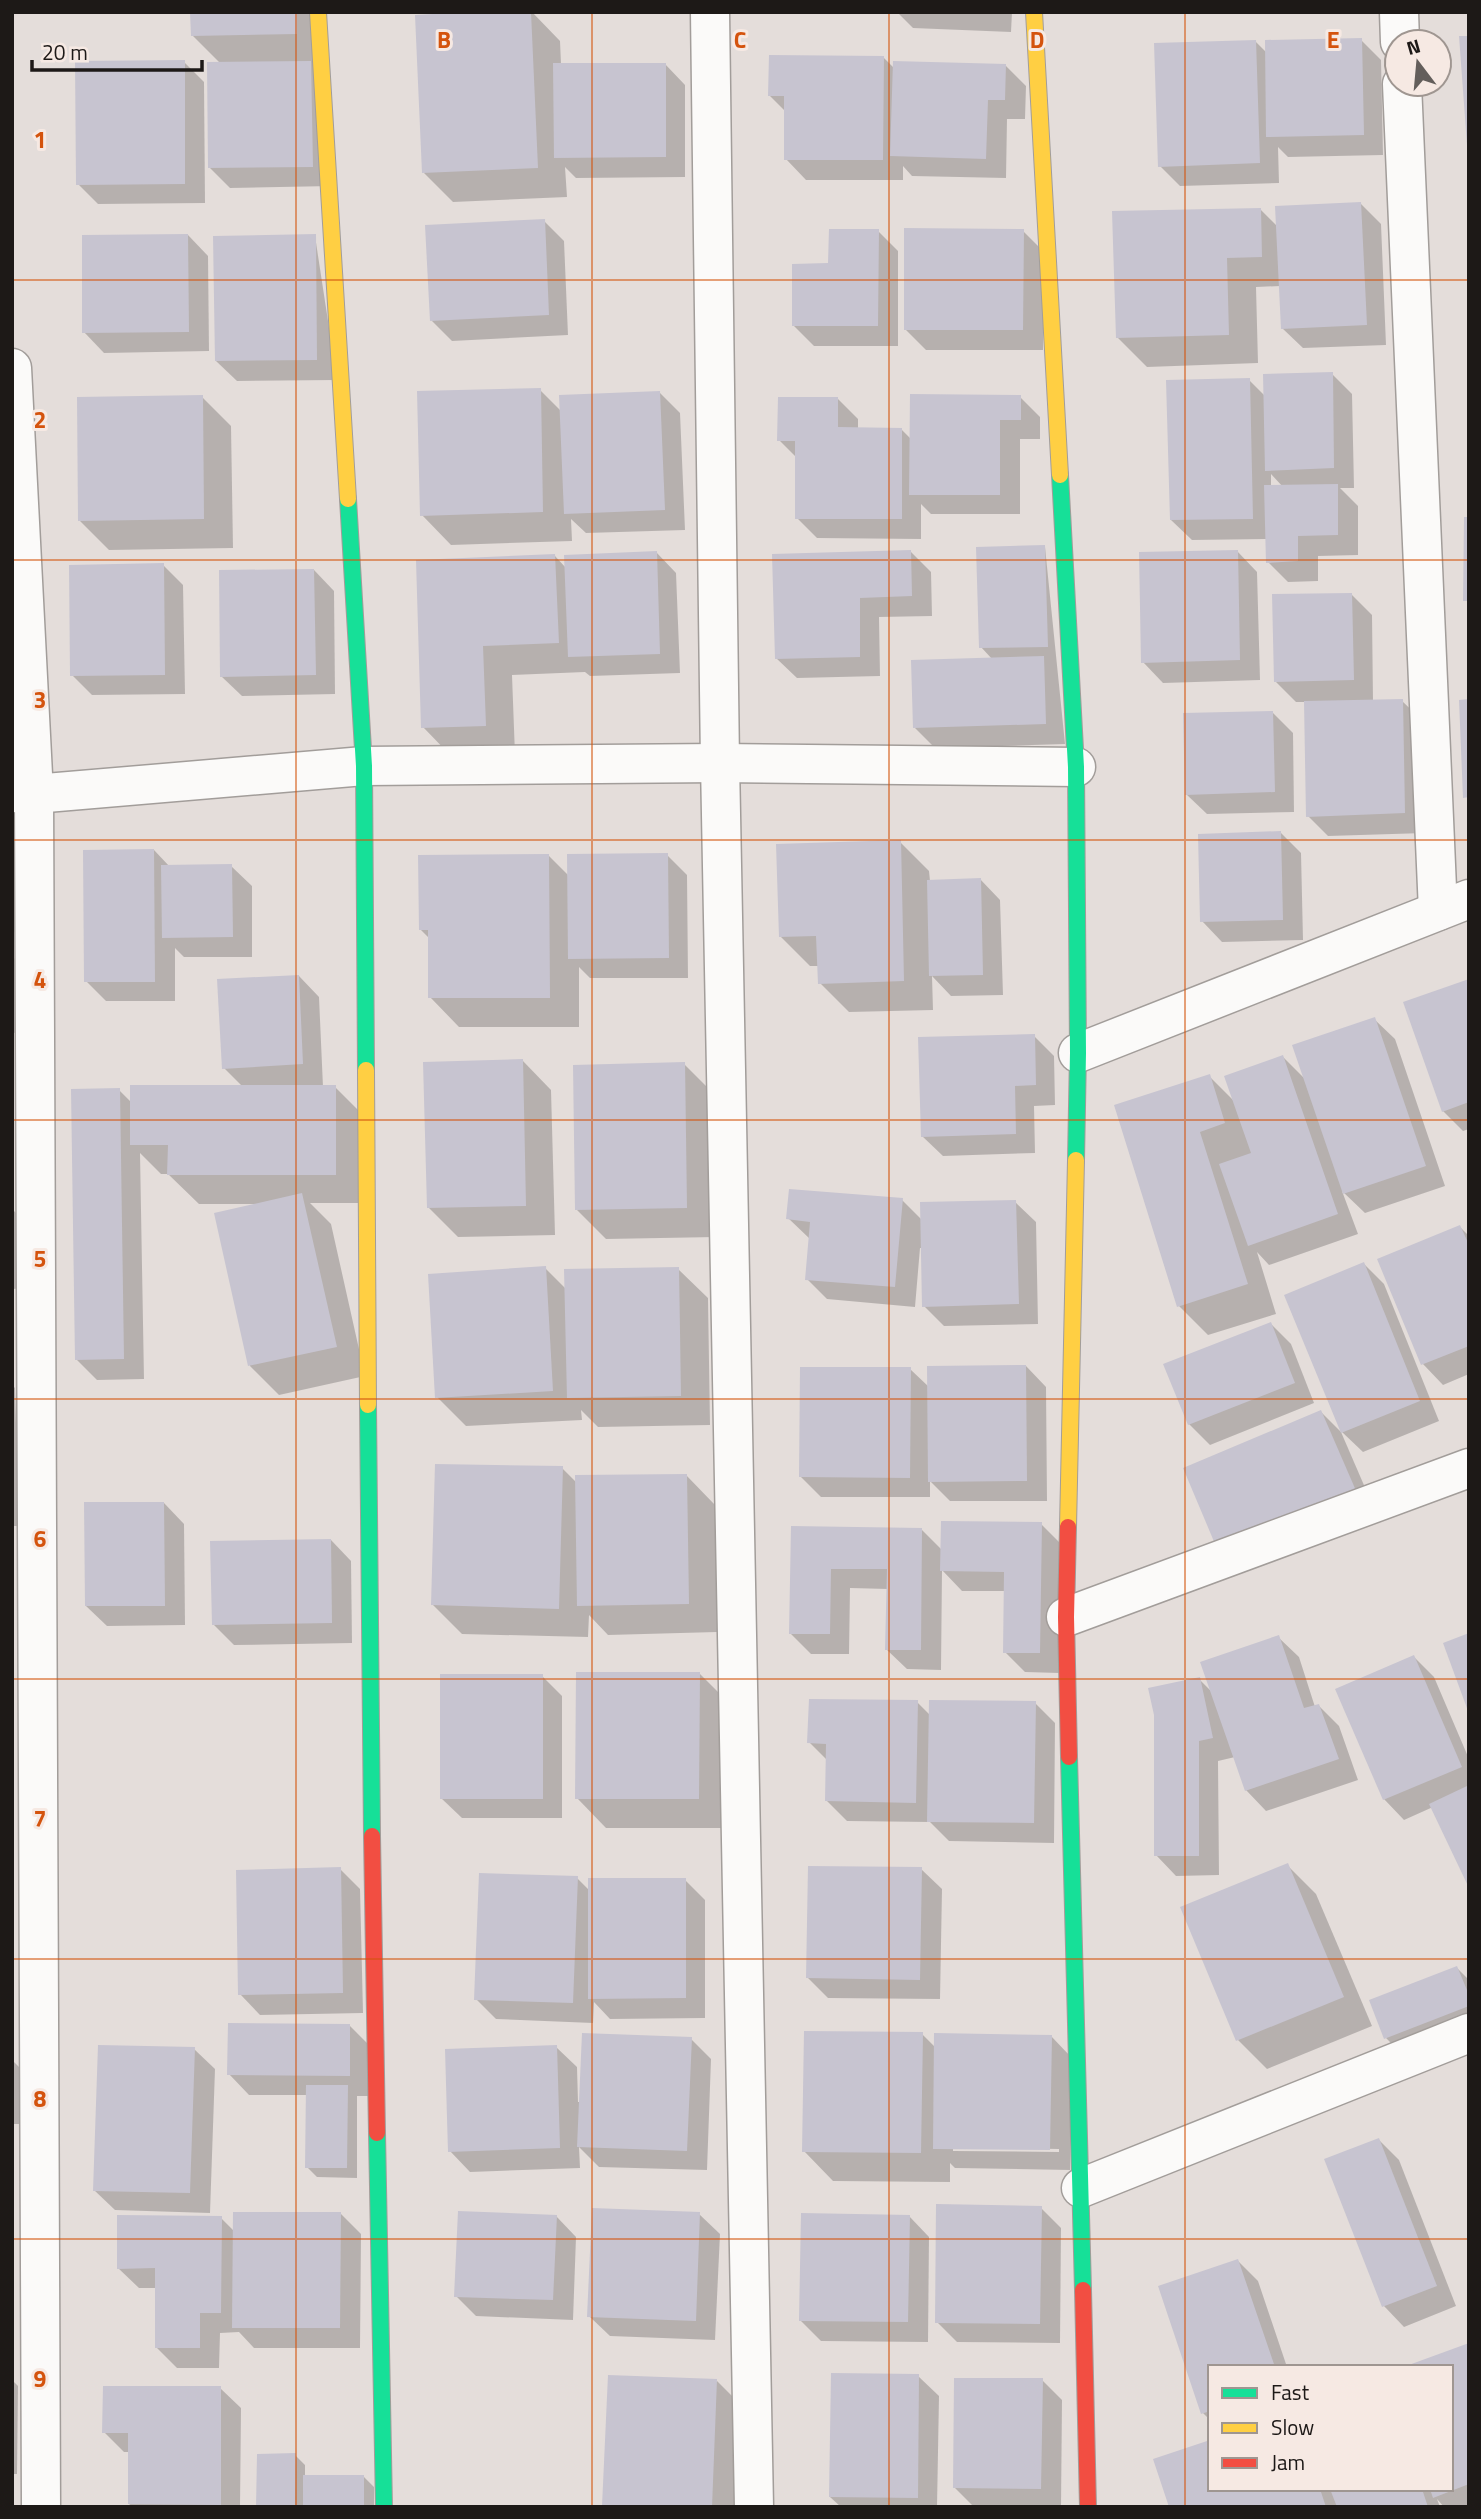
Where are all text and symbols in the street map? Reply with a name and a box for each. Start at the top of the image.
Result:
text: B [437,22,451,57]
text: C [734,22,746,57]
text: D [1030,22,1044,57]
text: E [1327,22,1339,57]
scale bar [32,28,201,72]
north arrow [1383,28,1453,98]
text: N [1403,30,1424,62]
text: 20 m [42,36,88,68]
text: 1 [34,122,46,157]
text: 2 [34,402,46,437]
text: 3 [34,682,46,717]
text: 4 [34,962,46,997]
text: 5 [34,1241,46,1276]
text: 6 [34,1521,47,1556]
text: 7 [34,1801,46,1836]
text: 8 [34,2081,47,2116]
text: 9 [34,2361,47,2396]
legend [1208,2365,1453,2491]
text: Fast [1271,2376,1310,2408]
text: Slow [1271,2411,1314,2443]
text: Jam [1271,2446,1305,2478]

